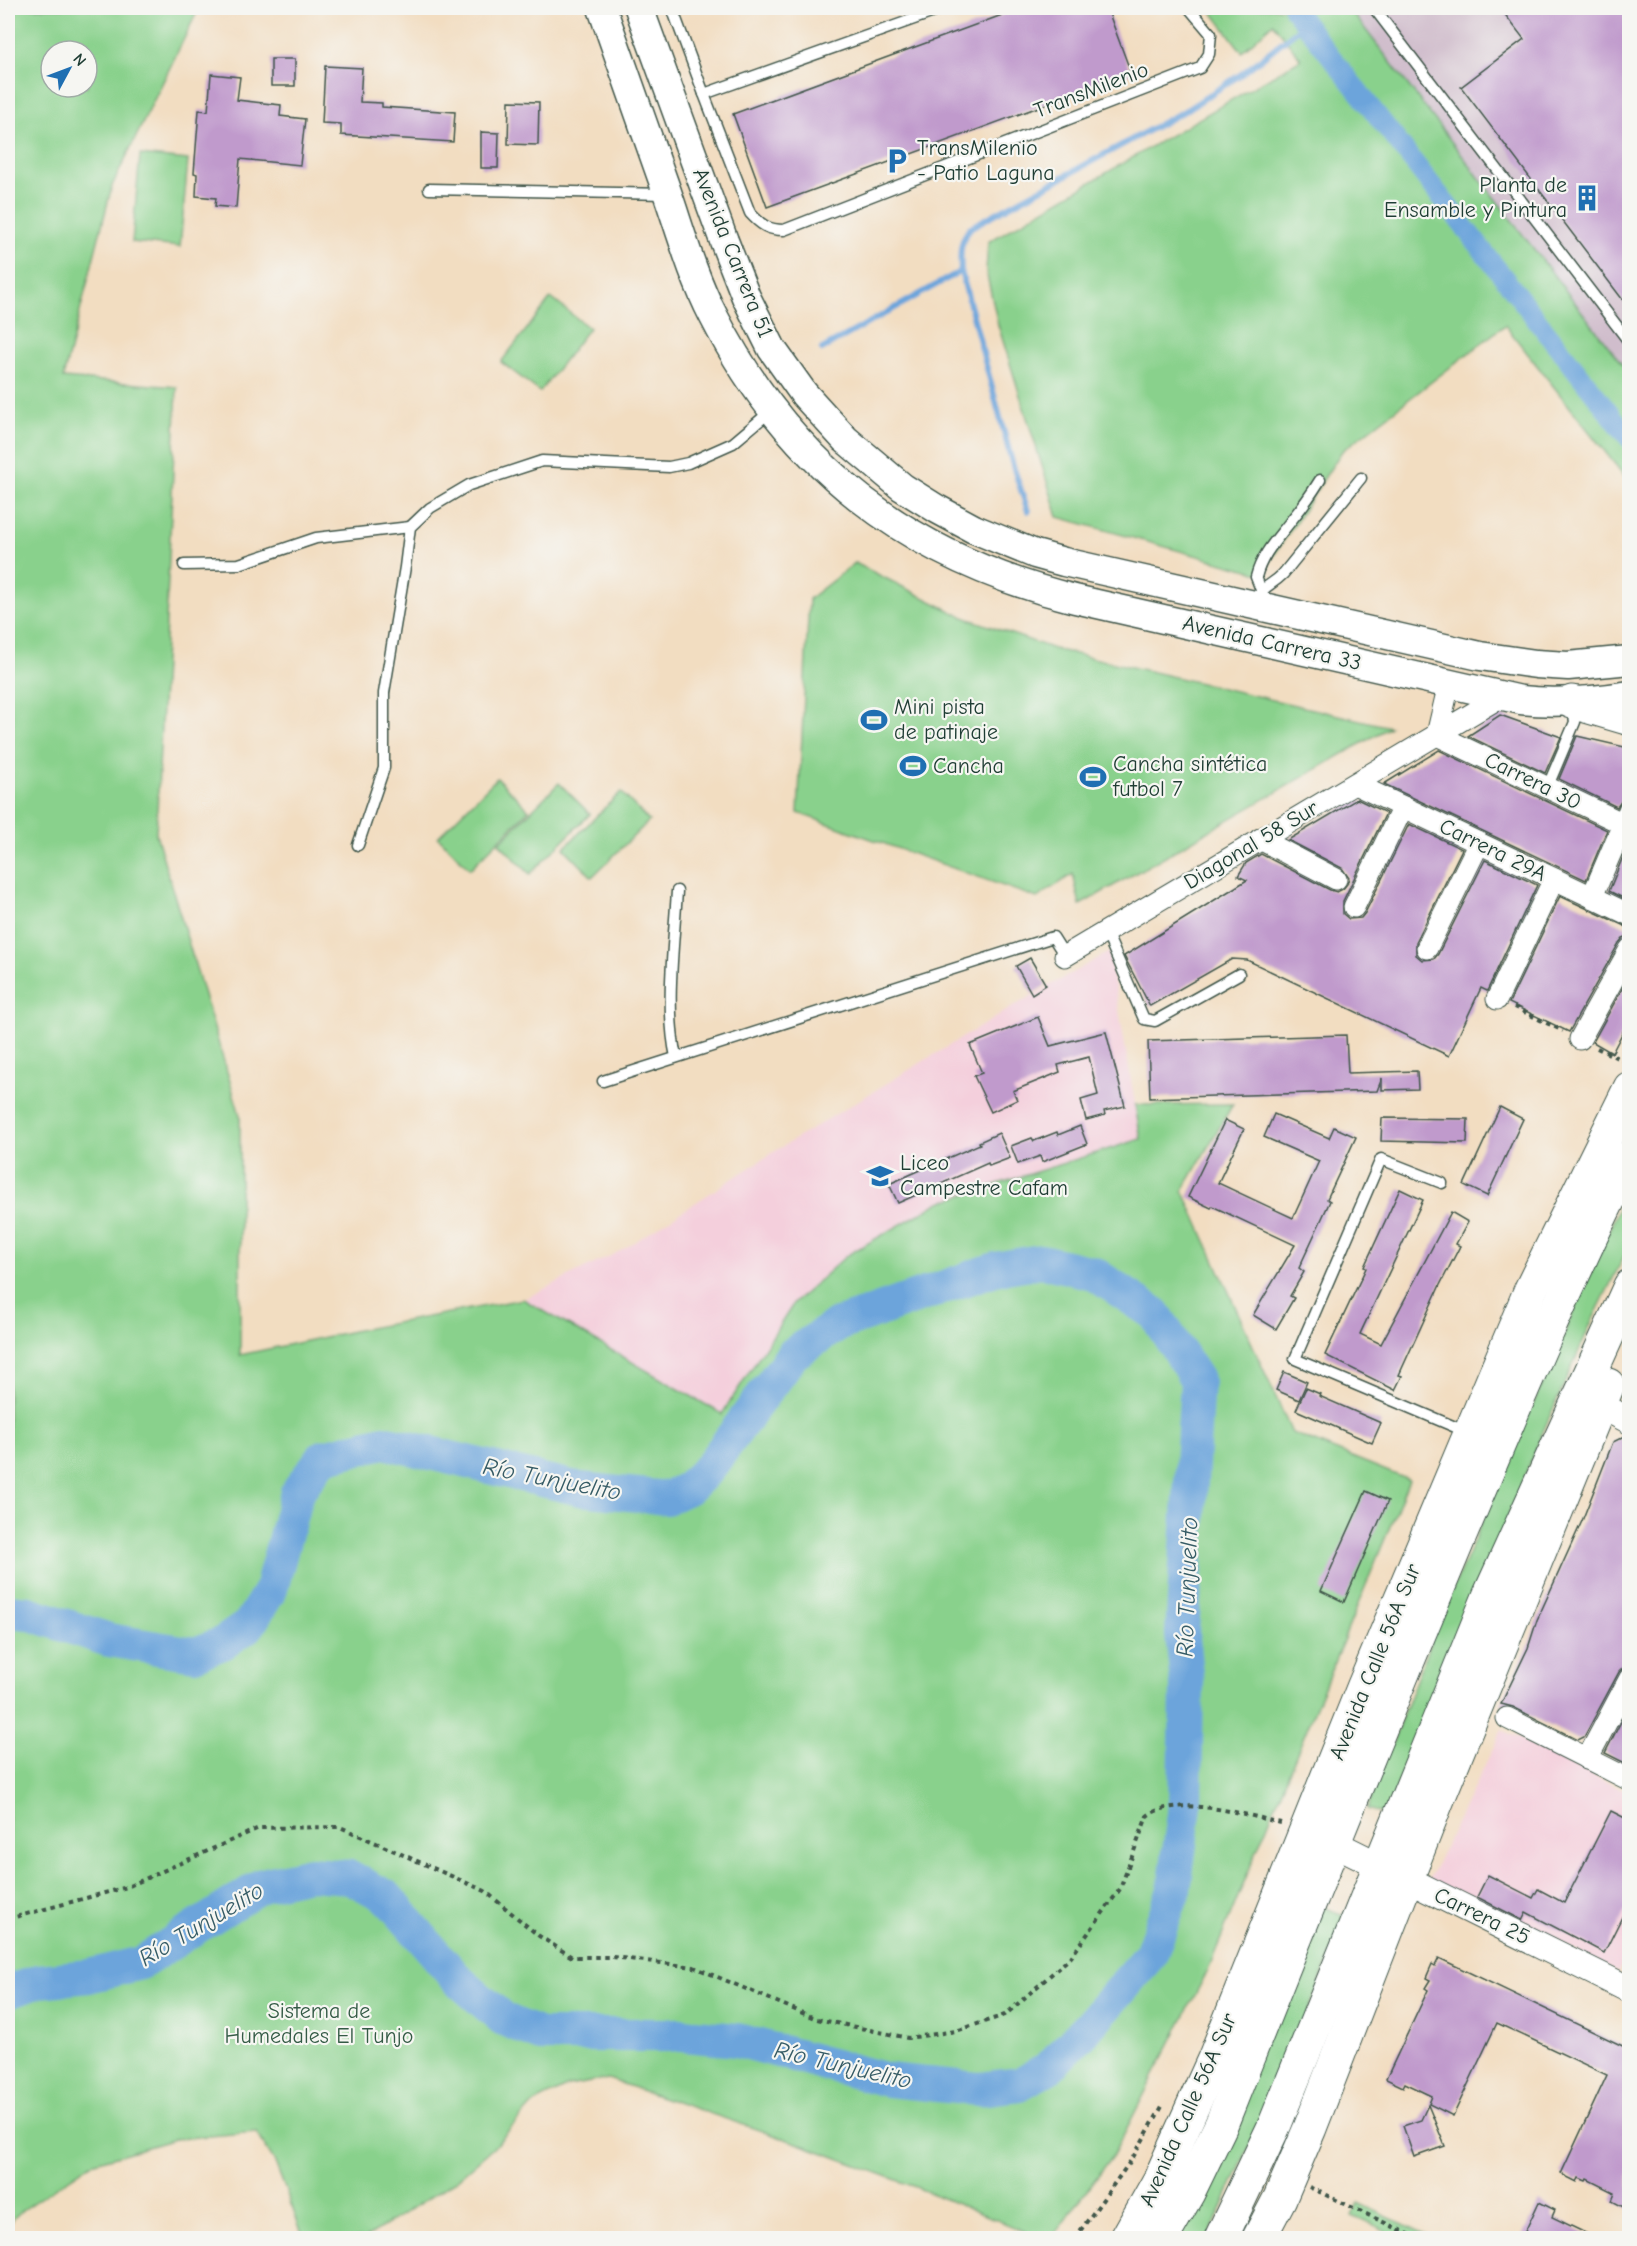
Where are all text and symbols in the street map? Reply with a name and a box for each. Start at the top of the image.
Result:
north arrow [39,39,99,99]
text: N [69,50,90,70]
street label: TransMilenio [1030,56,1152,124]
place label: TransMilenio - Patio Laguna [917,135,1055,186]
parking icon: TransMilenio - Patio Laguna [882,146,912,176]
street label: Avenida Carrera 51 [687,164,779,342]
place label: Planta de Ensamble y Pintura [1384,172,1567,223]
building icon: Planta de Ensamble y Pintura [1572,183,1602,213]
street label: Avenida Carrera 33 [1180,610,1364,676]
place label: Mini pista de patinaje [894,694,998,745]
sports icon: Mini pista de patinaje [859,705,889,735]
street label: Carrera 30 [1480,746,1586,816]
sports icon: Cancha [898,751,928,781]
place label: Cancha sintética futbol 7 [1112,751,1267,802]
place label: Cancha [933,753,1004,779]
sports icon: Cancha sintética futbol 7 [1078,762,1108,792]
street label: Diagonal 58 Sur [1179,795,1323,895]
street label: Carrera 29A [1435,813,1551,887]
place label: Liceo Campestre Cafam [900,1150,1068,1201]
school or university icon: Liceo Campestre Cafam [865,1161,895,1191]
water label: Río Tunjuelito [481,1452,623,1506]
water label: Río Tunjuelito [1171,1516,1203,1658]
street label: Avenida Calle 56A Sur [1324,1560,1426,1764]
water label: Río Tunjuelito [134,1876,268,1972]
street label: Carrera 25 [1430,1882,1534,1950]
park label: Sistema de Humedales El Tunjo [225,1998,413,2049]
street label: Avenida Calle 56A Sur [1134,2009,1242,2211]
water label: Río Tunjuelito [772,2036,914,2094]

